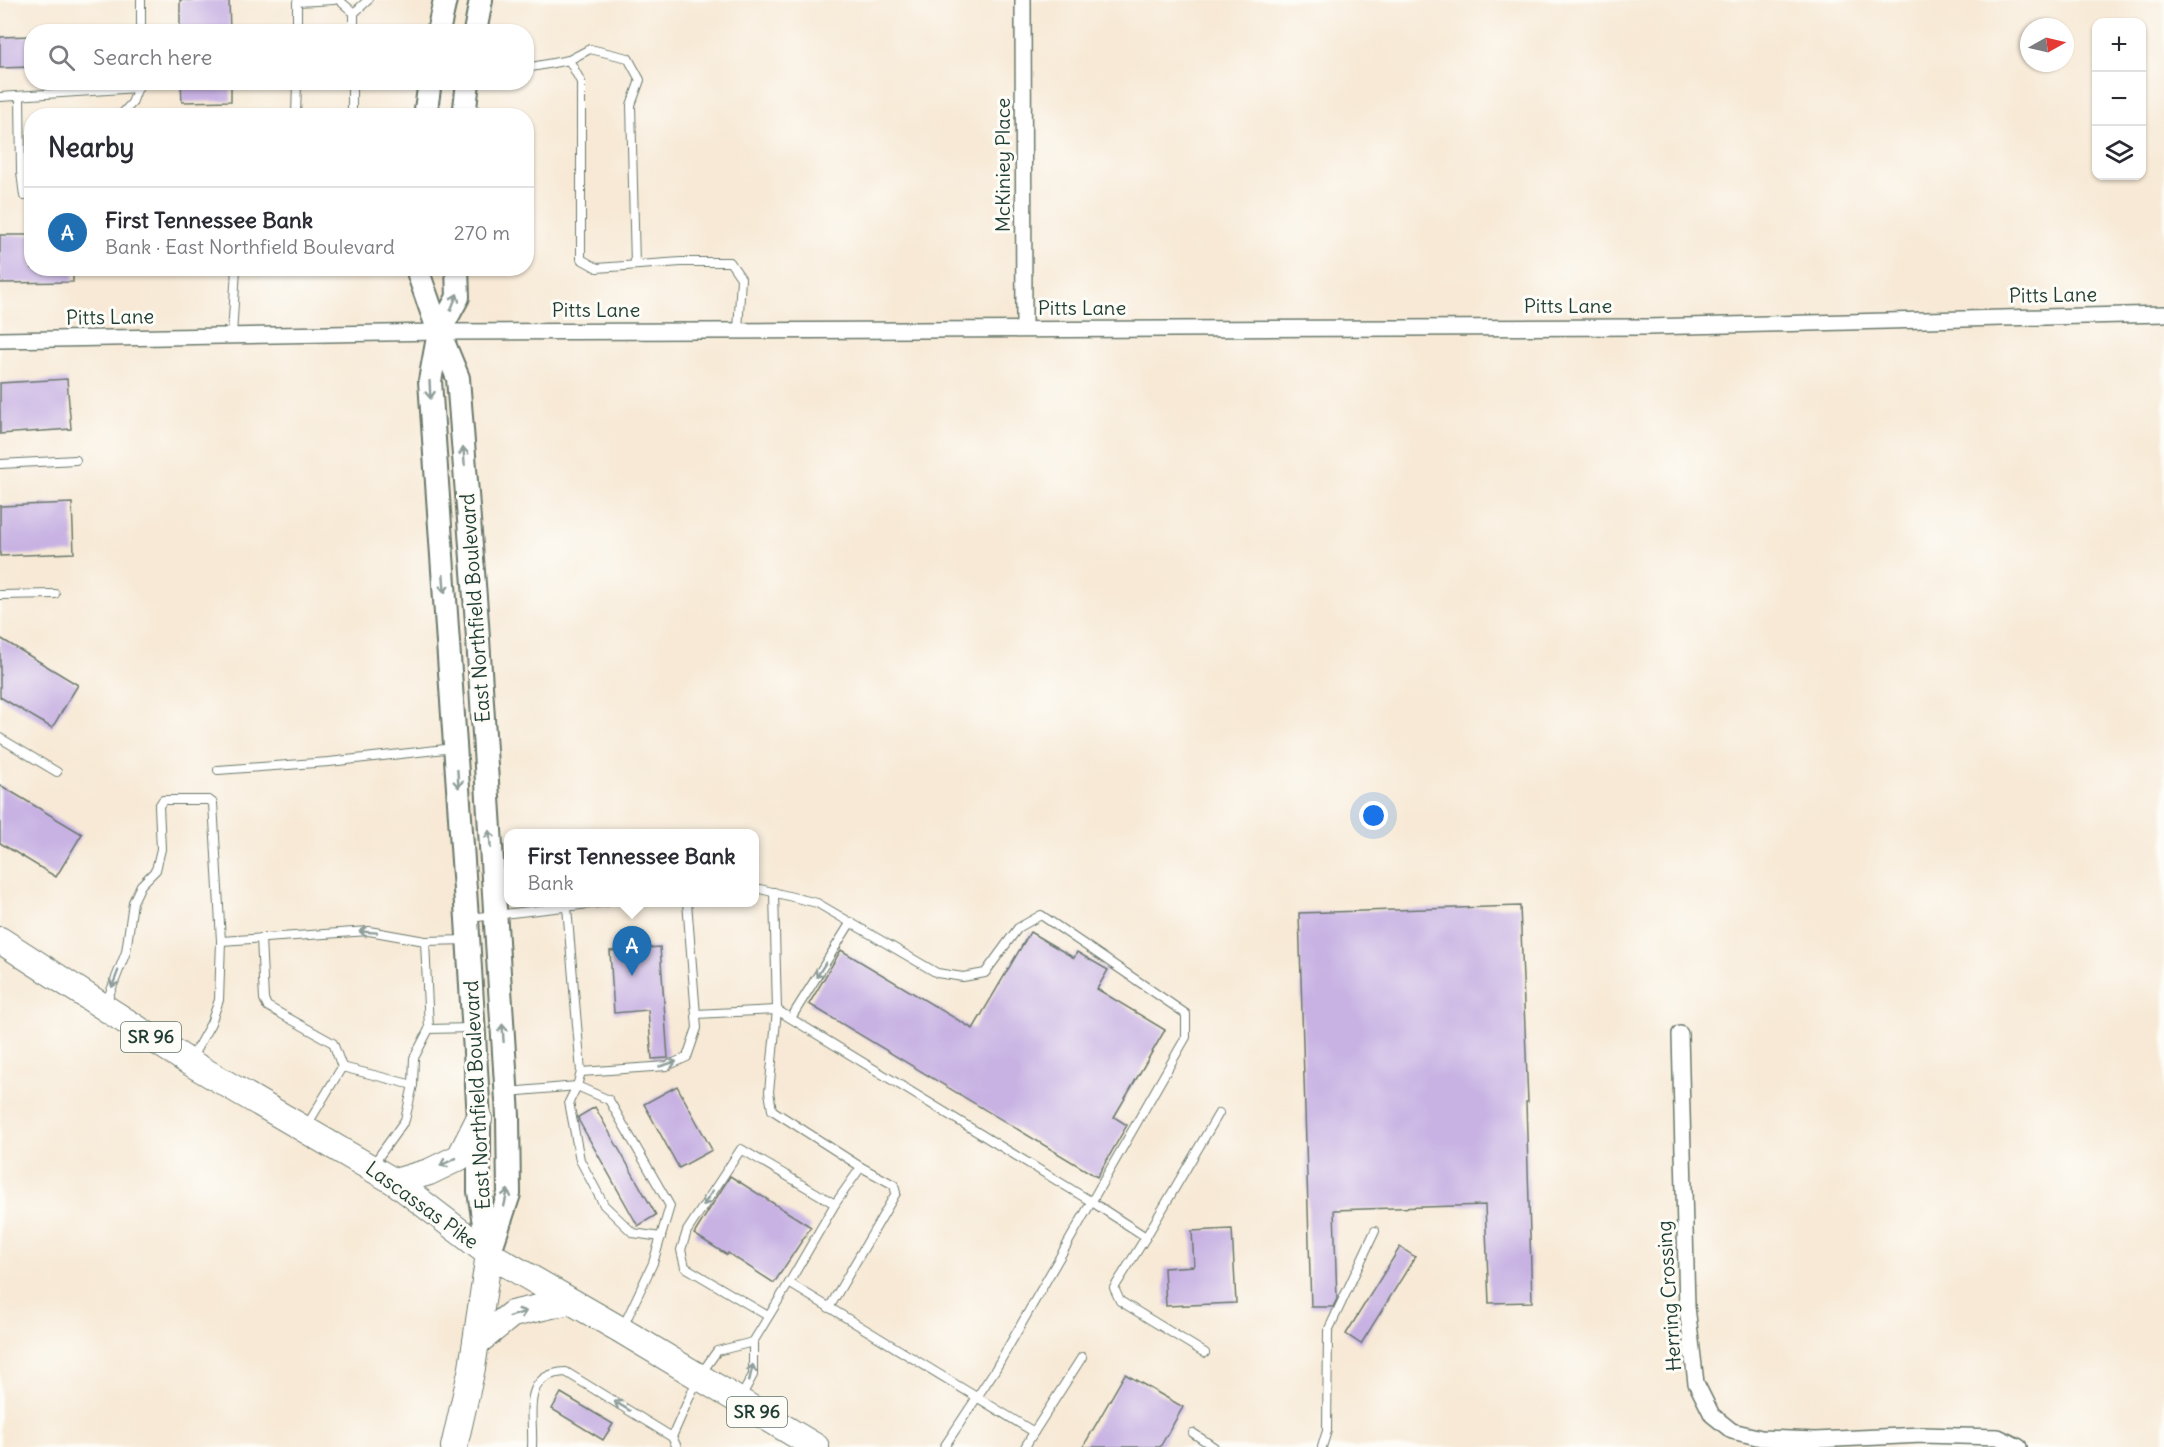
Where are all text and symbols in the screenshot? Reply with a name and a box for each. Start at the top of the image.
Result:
north arrow [2020,18,2074,72]
map controls [2092,18,2146,180]
button: + [2092,18,2146,72]
search box [24,24,534,90]
icon: search [45,41,78,74]
text: Search here [93,43,212,71]
button: − [2092,72,2146,126]
street label: McKiniey Place [990,98,1015,232]
button: layers [2092,126,2146,180]
text: Nearby [48,131,134,164]
text: First Tennessee Bank [105,206,313,234]
text: A [61,220,74,245]
text: 270 m [454,220,510,245]
text: Bank · East Northfield Boulevard [105,234,395,259]
street label: Pitts Lane [2009,281,2097,308]
one-way arrow [449,293,460,311]
street label: Pitts Lane [1524,293,1612,318]
street label: Pitts Lane [1038,295,1126,320]
street label: Pitts Lane [552,297,640,322]
street label: Pitts Lane [66,303,154,330]
one-way arrow [425,379,436,399]
one-way arrow [458,446,469,466]
street label: East Northfield Boulevard [454,492,495,723]
one-way arrow [439,574,450,594]
one-way arrow [453,768,464,788]
your location [1359,801,1388,830]
one-way arrow [484,829,495,849]
popup [504,829,759,907]
text: First Tennessee Bank [527,842,736,870]
text: Bank [527,870,574,895]
pin: A [612,926,652,976]
one-way arrow [358,927,378,938]
one-way arrow [814,961,826,978]
one-way arrow [109,970,120,988]
street label: East Northfield Boulevard [458,980,495,1210]
road number: SR 96 [121,1022,181,1052]
one-way arrow [497,1024,508,1044]
one-way arrow [658,1058,677,1069]
street label: Lascassas Pike [361,1155,484,1254]
one-way arrow [439,1157,457,1169]
one-way arrow [501,1189,513,1208]
one-way arrow [702,1189,714,1206]
street label: Herring Crossing [1651,1220,1686,1372]
one-way arrow [509,1308,527,1319]
one-way arrow [746,1364,757,1383]
road number: SR 96 [727,1397,787,1427]
one-way arrow [614,1400,631,1412]

